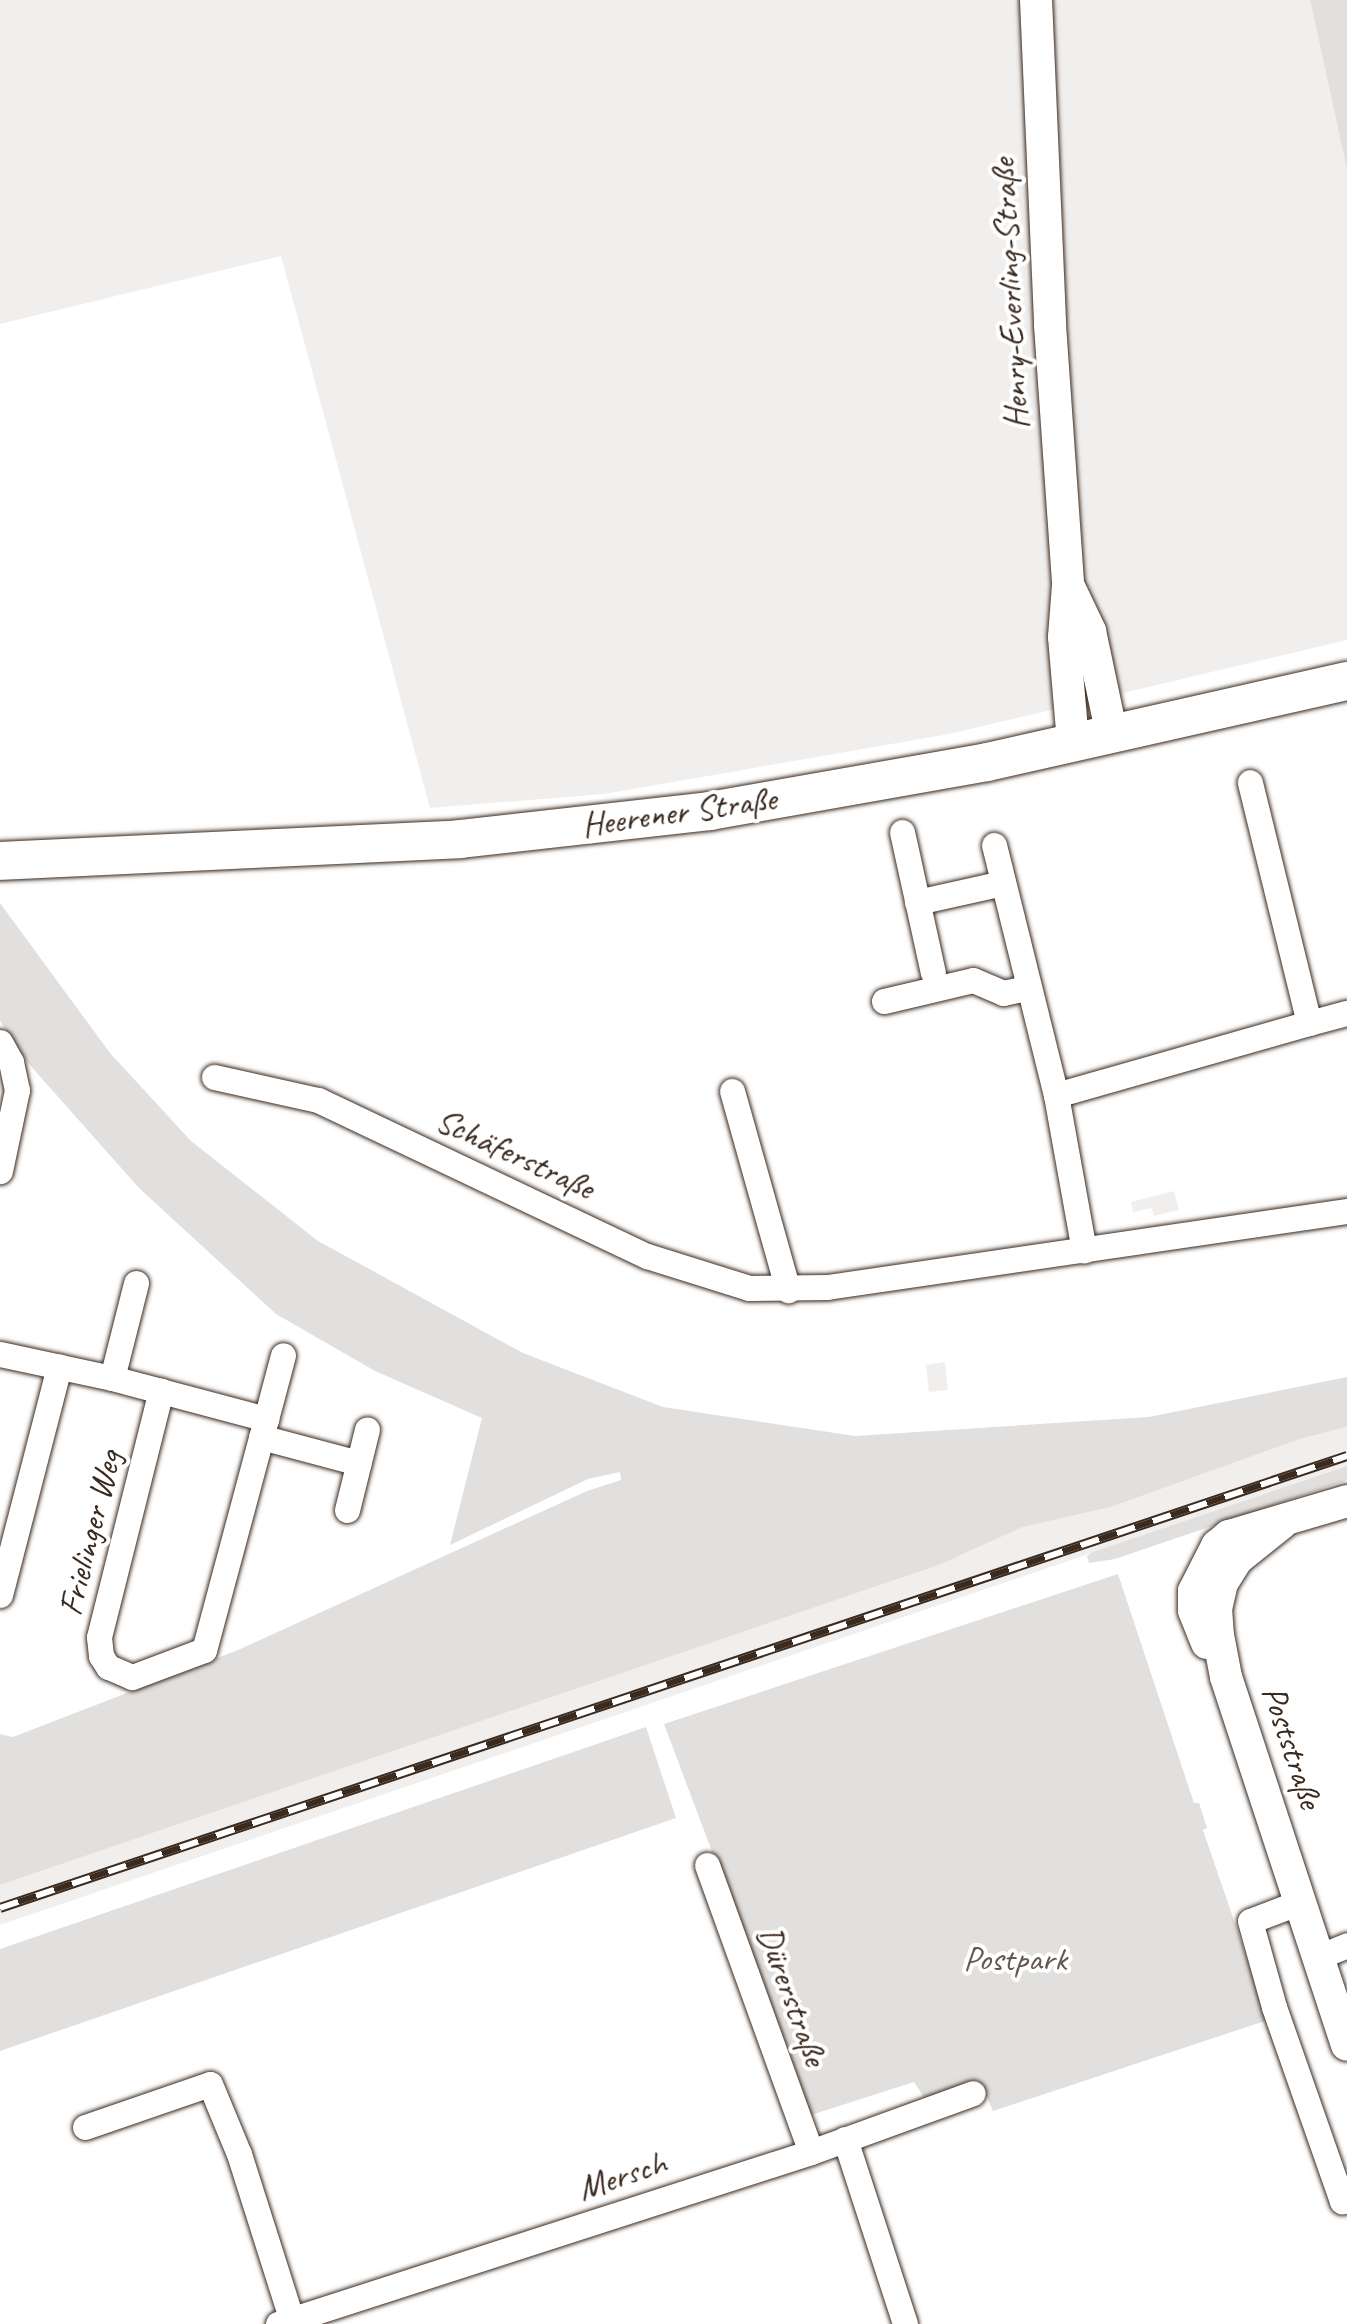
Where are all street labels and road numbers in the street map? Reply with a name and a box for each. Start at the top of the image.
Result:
street label: Henry-Everling-Straße [982,158,1038,430]
street label: Heerener Straße [578,777,780,847]
street label: Schäferstraße [429,1099,601,1209]
street label: Frielinger Weg [49,1446,131,1620]
street label: Poststraße [1252,1680,1332,1814]
street label: Dürerstraße [747,1921,837,2071]
street label: Mersch [573,2142,671,2210]

